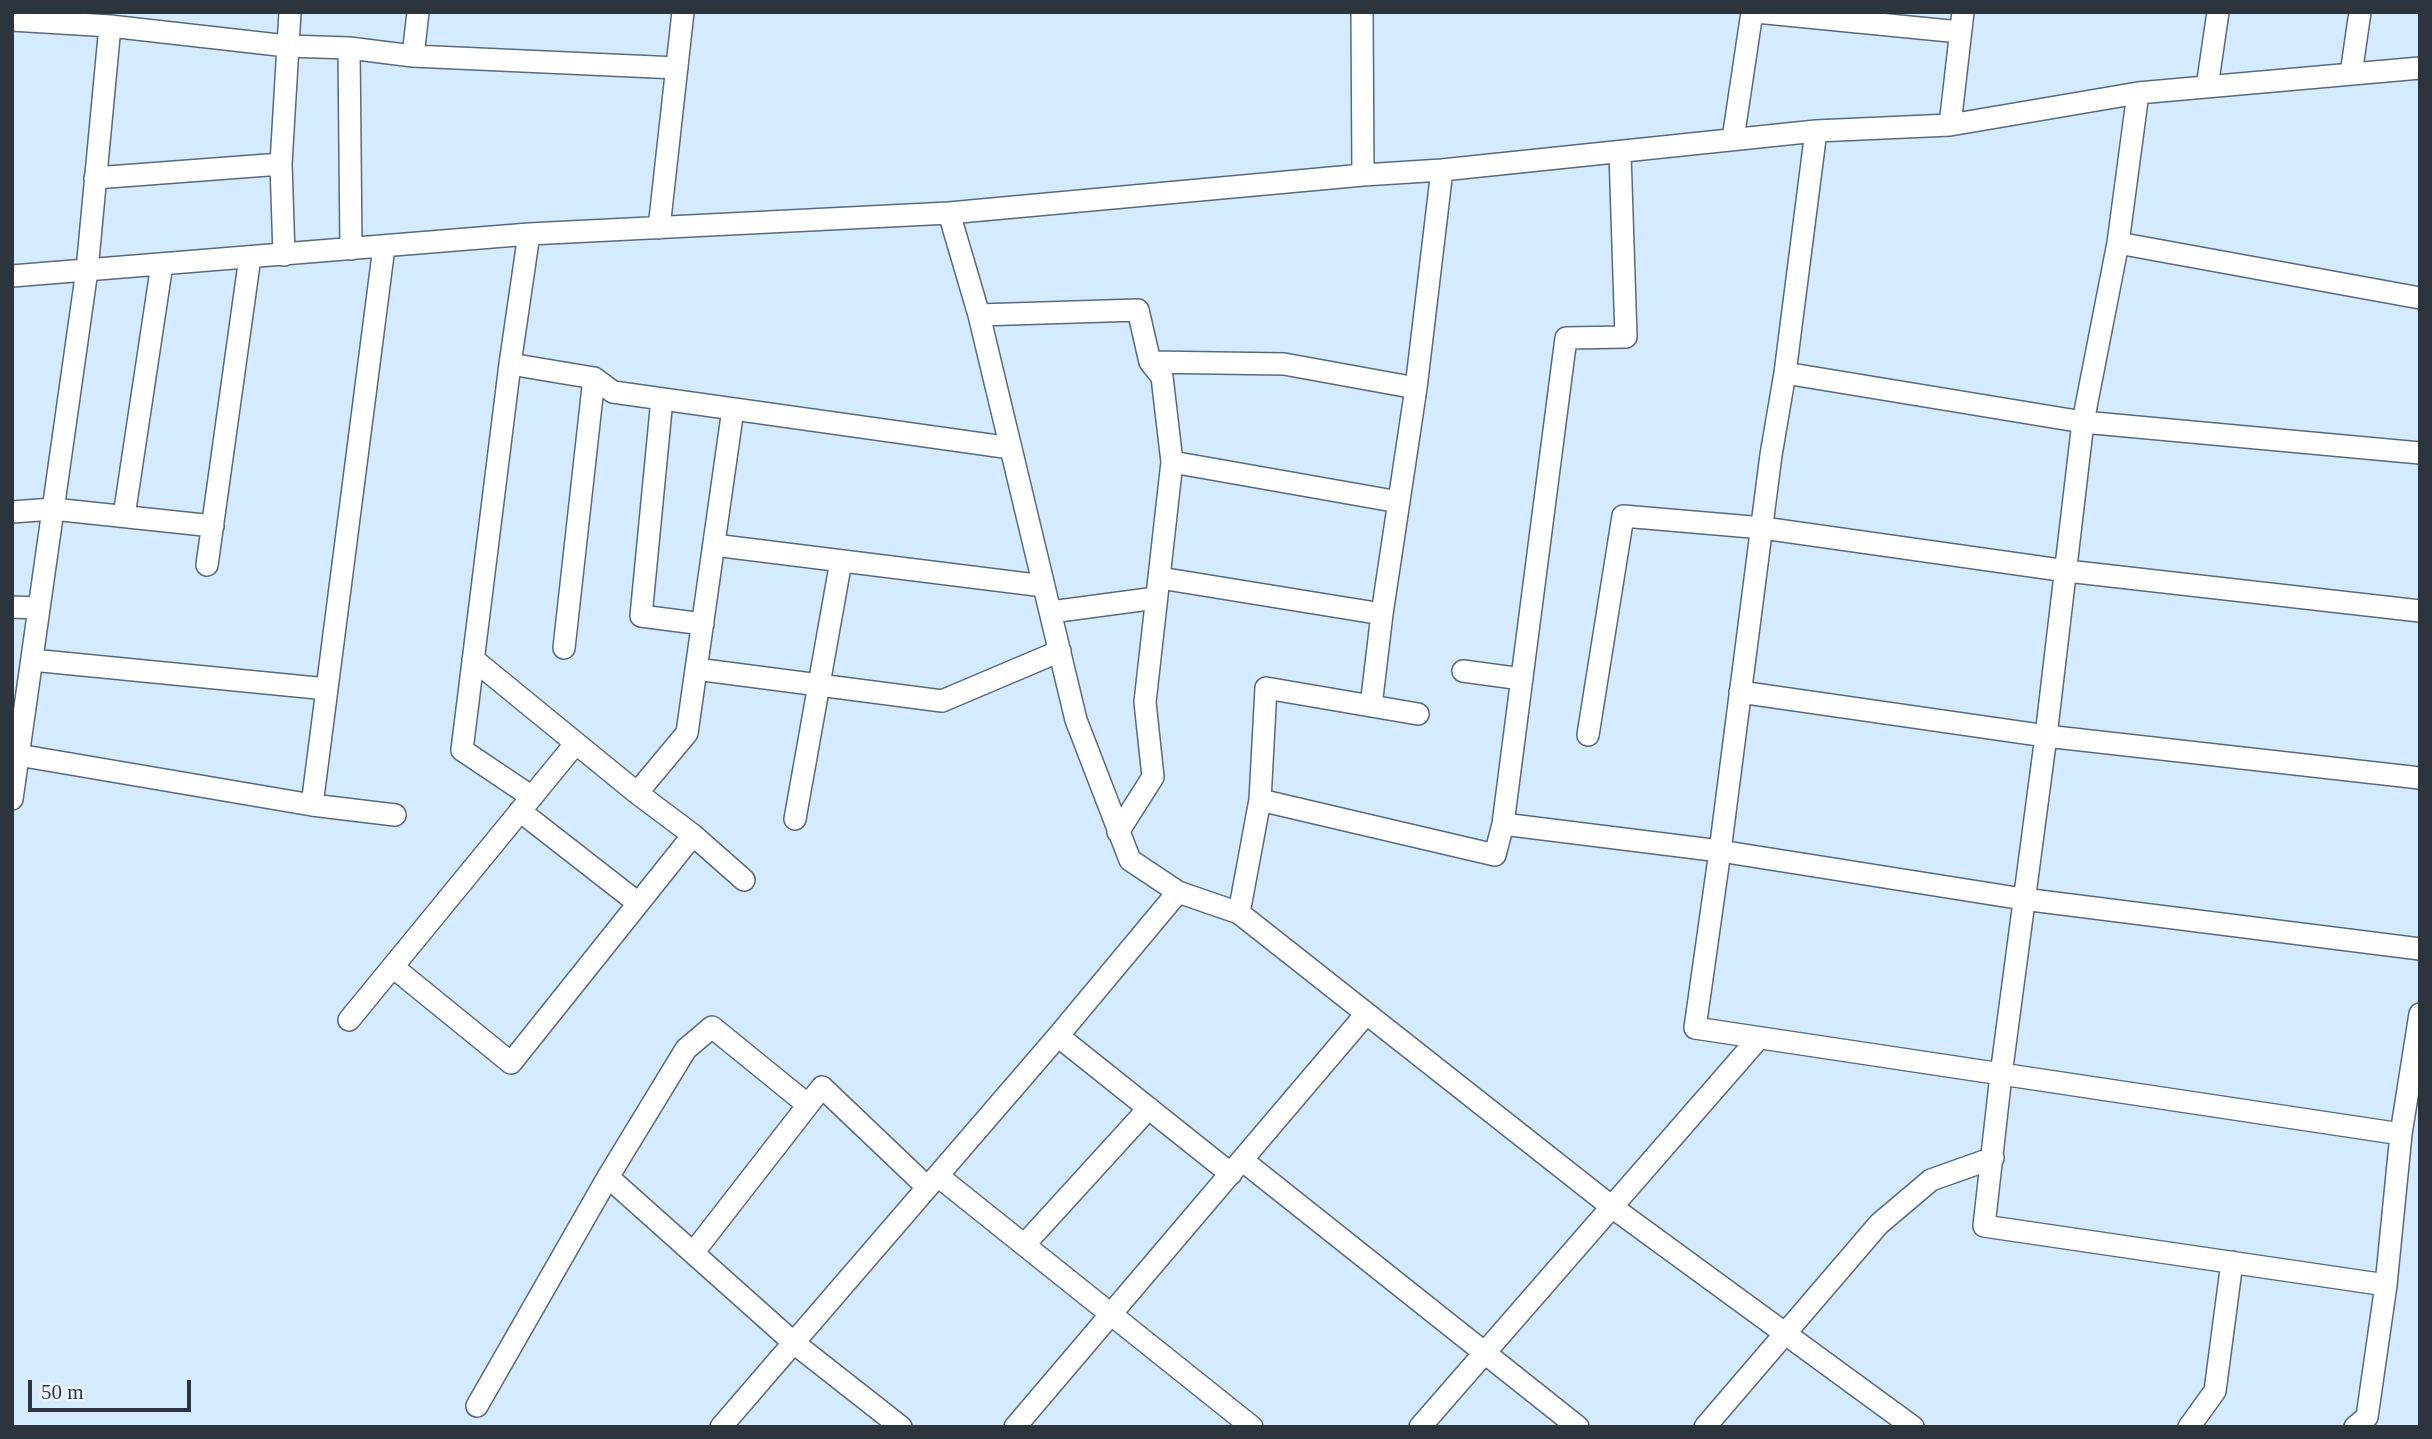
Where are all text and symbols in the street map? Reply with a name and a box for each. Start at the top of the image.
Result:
scale bar [32,1366,194,1410]
text: 50 m [41,1380,84,1404]

